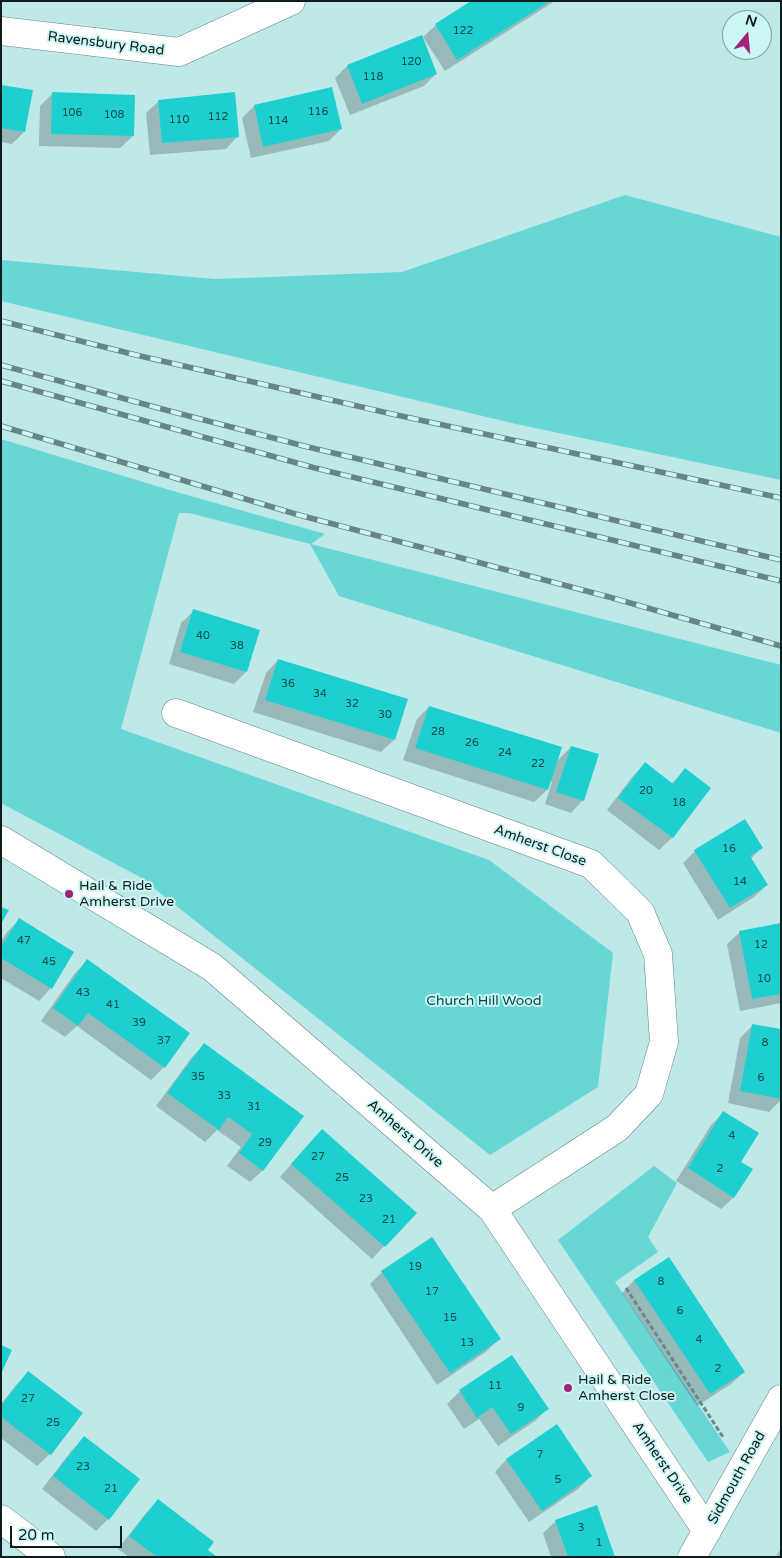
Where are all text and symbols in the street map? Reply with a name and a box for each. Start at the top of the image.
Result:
north arrow [722,10,772,60]
text: N [743,11,759,31]
house number: 122 [453,24,473,38]
street label: Ravensbury Road [47,29,165,59]
house number: 120 [401,55,421,69]
house number: 118 [363,70,383,84]
house number: 116 [308,105,328,119]
house number: 106 [62,106,82,120]
house number: 108 [104,108,124,122]
house number: 112 [208,110,228,124]
house number: 110 [169,113,189,127]
house number: 114 [268,114,288,128]
house number: 40 [196,629,210,643]
house number: 38 [230,639,244,653]
house number: 36 [281,677,295,691]
house number: 34 [313,687,327,701]
house number: 32 [345,697,359,711]
house number: 30 [378,708,392,722]
house number: 28 [431,725,445,739]
house number: 26 [465,736,479,750]
house number: 24 [498,746,512,760]
house number: 22 [531,757,545,771]
house number: 20 [639,784,653,798]
house number: 18 [672,796,686,810]
street label: Amherst Close [492,822,588,870]
house number: 16 [722,842,736,856]
house number: 14 [733,875,747,889]
place label: Hail & Ride Amherst Drive [79,878,174,910]
marker: Hail & Ride Amherst Drive [63,888,75,900]
house number: 47 [17,934,31,948]
house number: 12 [754,938,768,952]
house number: 45 [42,955,56,969]
house number: 10 [757,972,771,986]
house number: 43 [76,986,90,1000]
park label: Church Hill Wood [426,993,542,1009]
house number: 41 [106,998,120,1012]
house number: 39 [132,1016,146,1030]
house number: 37 [157,1034,171,1048]
house number: 8 [762,1036,768,1050]
house number: 35 [191,1070,205,1084]
house number: 6 [758,1071,764,1085]
house number: 33 [217,1089,231,1103]
street label: Amherst Drive [364,1096,446,1172]
house number: 31 [247,1100,261,1114]
house number: 4 [729,1129,735,1143]
house number: 29 [258,1136,272,1150]
house number: 27 [311,1150,325,1164]
house number: 2 [717,1162,723,1176]
house number: 25 [335,1171,349,1185]
house number: 23 [359,1192,373,1206]
house number: 21 [382,1213,396,1227]
house number: 19 [408,1260,422,1274]
house number: 8 [658,1275,664,1289]
house number: 17 [425,1285,439,1299]
house number: 6 [677,1304,683,1318]
house number: 15 [443,1311,457,1325]
house number: 4 [696,1333,702,1347]
house number: 13 [460,1336,474,1350]
house number: 2 [715,1362,721,1376]
place label: Hail & Ride Amherst Close [578,1372,675,1404]
house number: 11 [488,1379,502,1393]
marker: Hail & Ride Amherst Close [562,1382,574,1394]
house number: 27 [21,1392,35,1406]
house number: 9 [518,1401,524,1415]
house number: 25 [46,1416,60,1430]
street label: Amherst Drive [628,1419,696,1507]
street label: Sidmouth Road [705,1429,769,1527]
house number: 7 [537,1448,543,1462]
house number: 23 [76,1460,90,1474]
house number: 5 [555,1473,561,1487]
house number: 21 [104,1482,118,1496]
scale bar [12,1516,125,1548]
house number: 3 [578,1521,584,1535]
text: 20 m [18,1526,55,1544]
house number: 1 [596,1536,602,1550]

